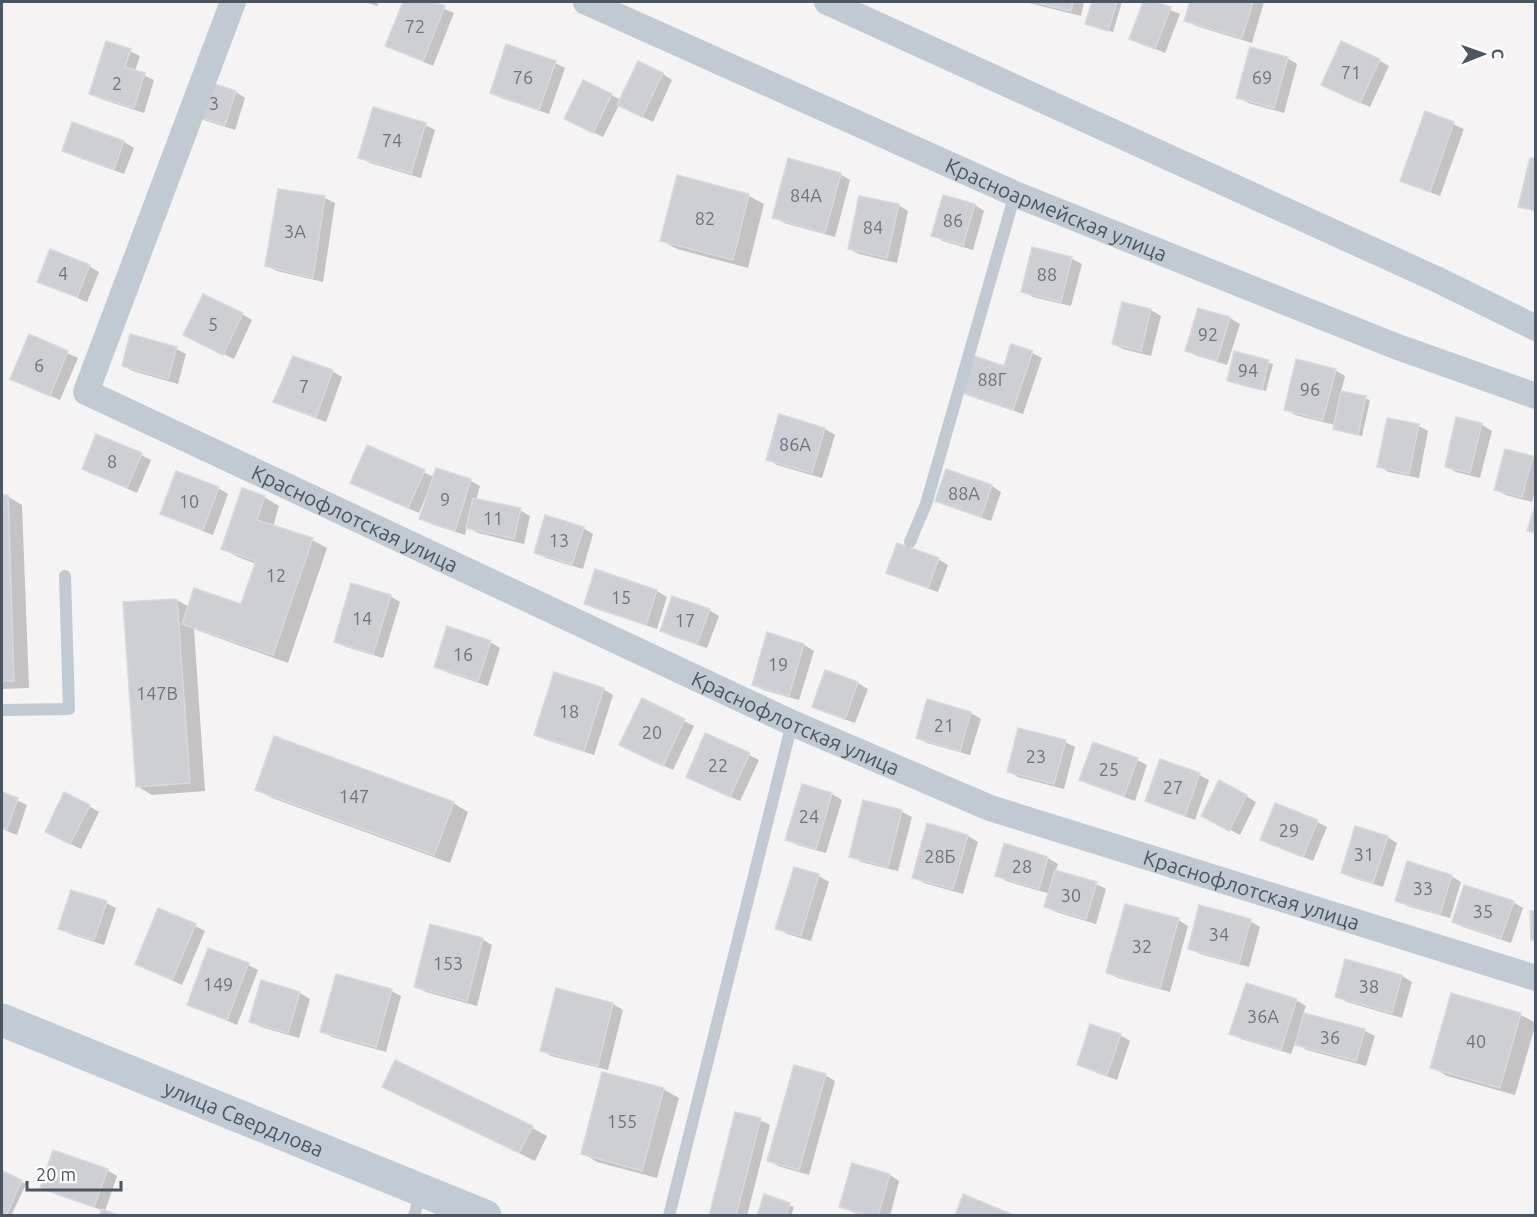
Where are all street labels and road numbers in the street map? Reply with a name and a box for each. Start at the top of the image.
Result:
street label: Красноармейская улица [942,152,1171,266]
street label: Краснофлотская улица [248,460,462,577]
street label: Краснофлотская улица [688,666,903,780]
street label: Краснофлотская улица [1141,845,1363,934]
street label: улица Свердлова [160,1075,327,1161]

